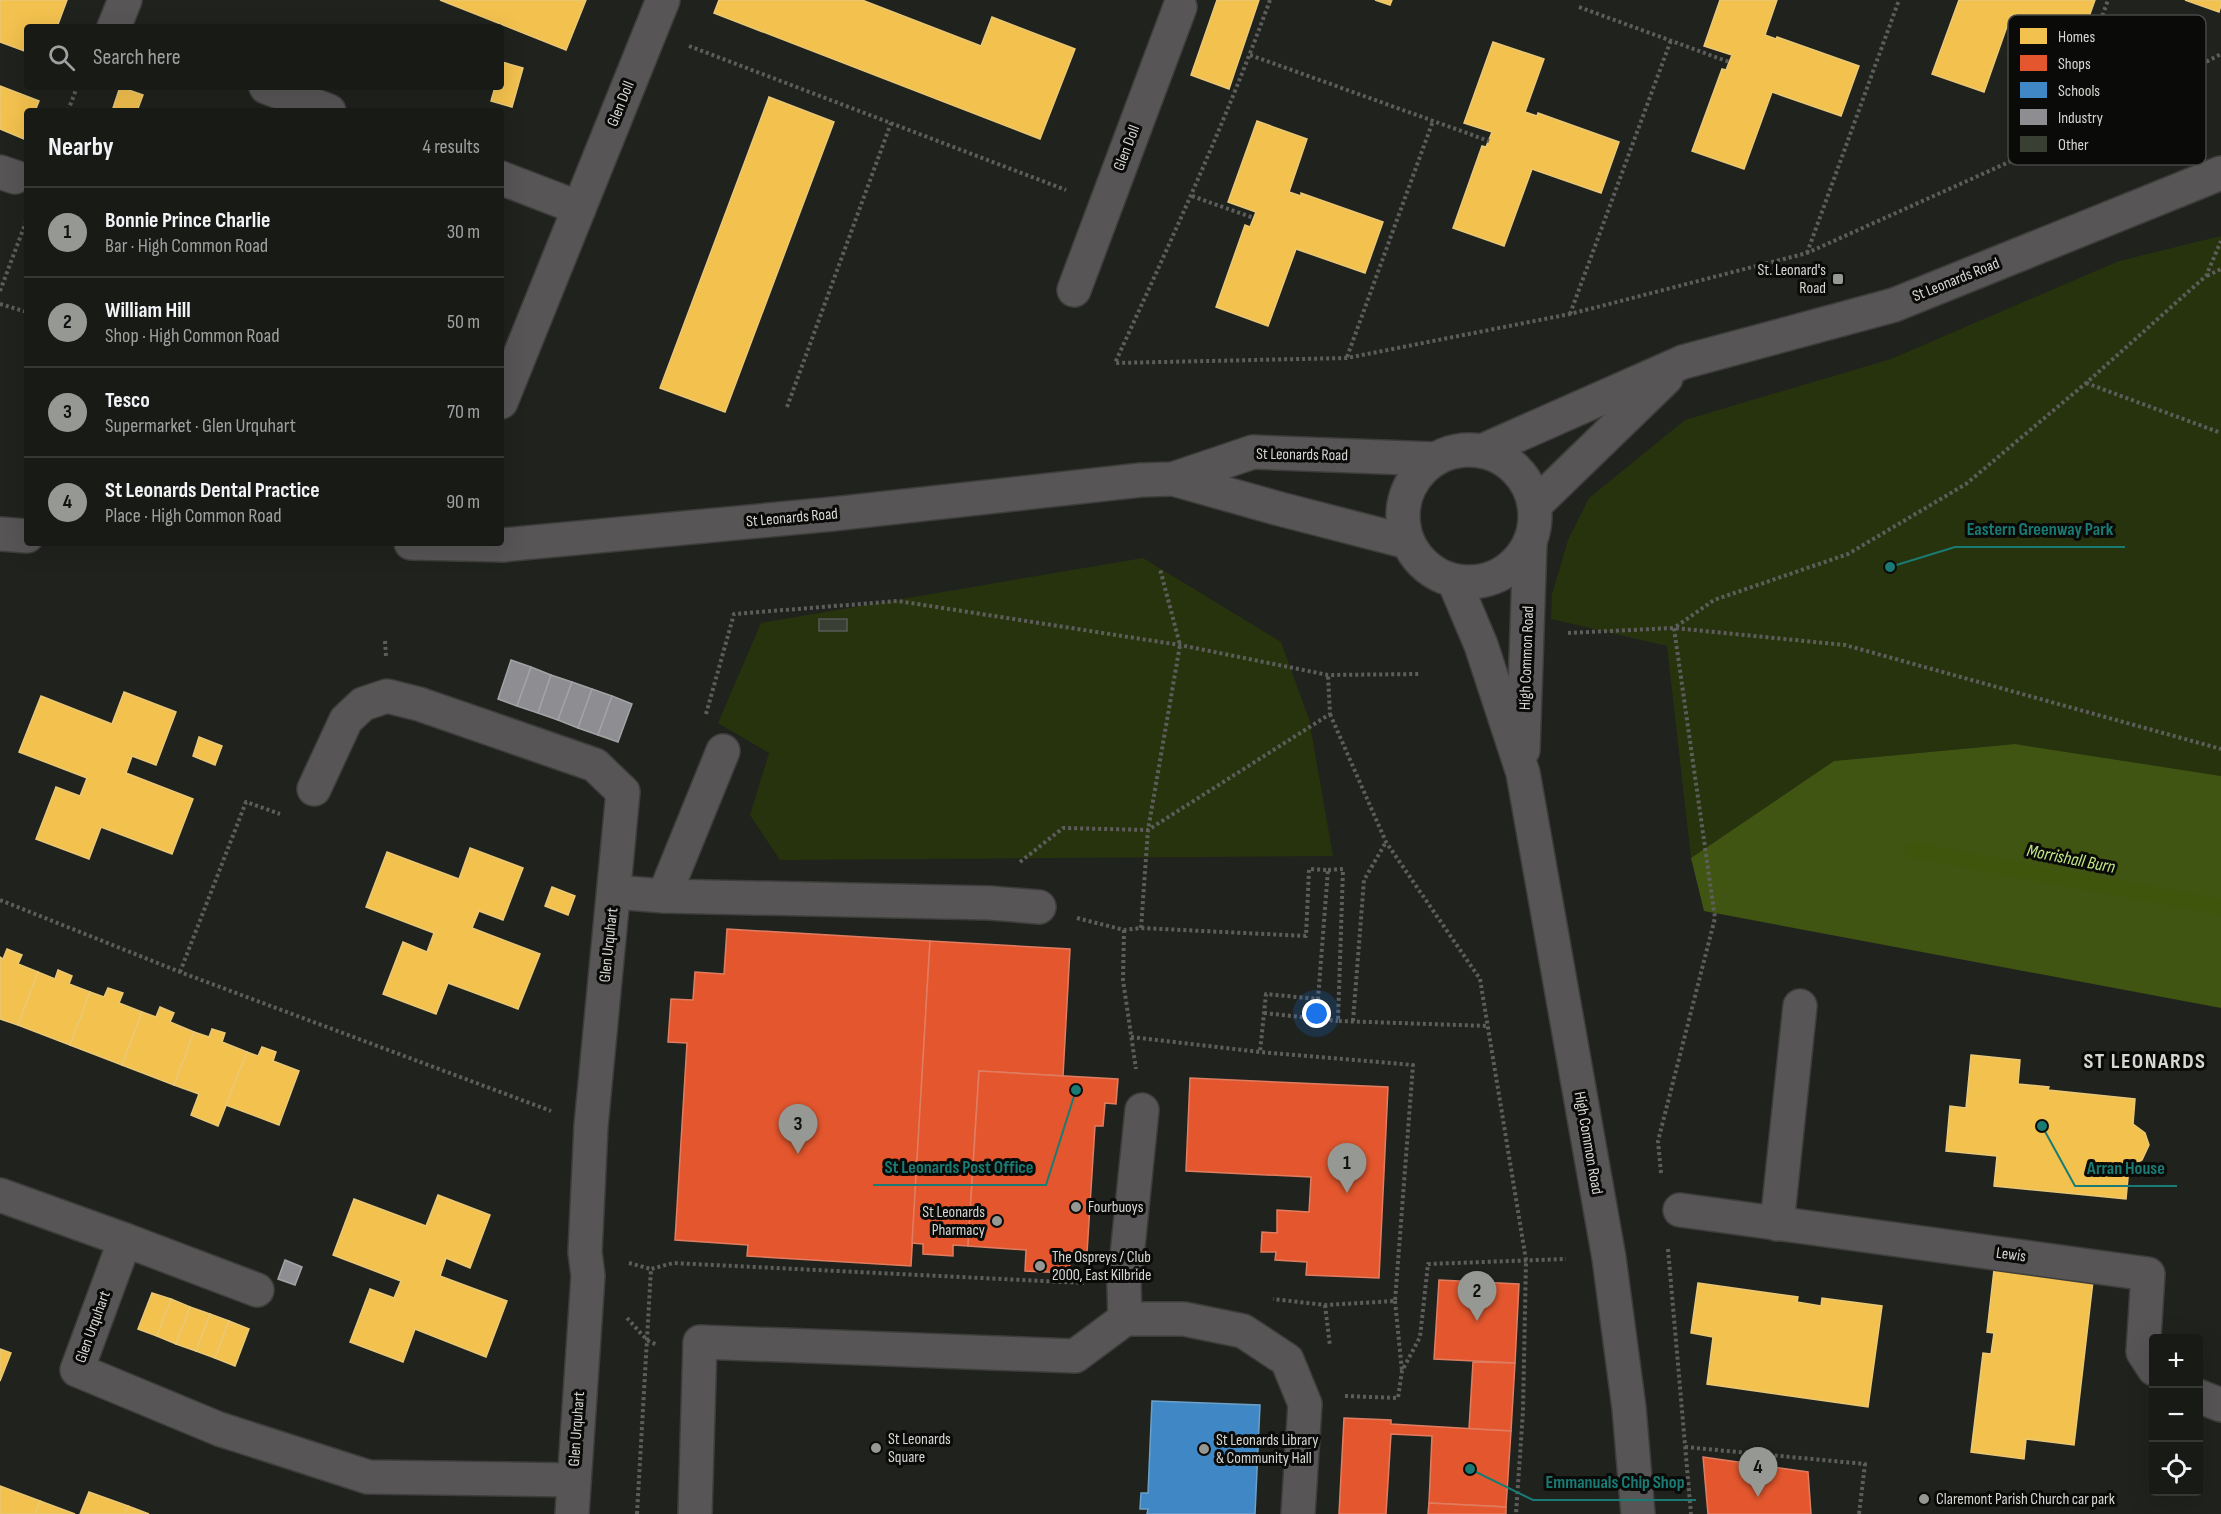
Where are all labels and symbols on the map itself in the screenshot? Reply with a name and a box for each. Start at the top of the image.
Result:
legend [2008,15,2206,165]
text: Homes [2058,28,2095,47]
text: Shops [2058,55,2091,74]
street label: Glen Doll [603,79,639,129]
text: Schools [2058,82,2100,101]
text: Industry [2058,109,2103,128]
street label: Glen Doll [1110,123,1144,173]
text: Other [2058,136,2089,155]
street label: St Leonards Road [1910,254,2002,306]
place label: St. Leonard's Road [1757,261,1826,298]
marker: St. Leonard's Road [1831,272,1845,286]
street label: St Leonards Road [1256,445,1348,465]
street label: St Leonards Road [745,505,839,531]
callout: Eastern Greenway Park [1955,511,2125,547]
text: Eastern Greenway Park [1967,519,2114,540]
street label: High Common Road [1516,606,1538,710]
water label: Morrishall Burn [2025,840,2117,878]
street label: Glen Urquhart [596,907,622,983]
your location [1302,999,1331,1028]
district label: ST LEONARDS [2084,1048,2206,1075]
street label: High Common Road [1570,1090,1606,1196]
pin: 3 [778,1104,818,1154]
pin: 1 [1328,1144,1366,1193]
callout: St Leonards Post Office [873,1149,1046,1185]
callout: Arran House [2075,1150,2177,1186]
text: St Leonards Post Office [884,1157,1034,1178]
text: Arran House [2086,1158,2165,1179]
place label: Fourbuoys [1088,1198,1144,1217]
marker: Fourbuoys [1069,1200,1083,1214]
place label: St Leonards Pharmacy [922,1203,985,1240]
marker: St Leonards Pharmacy [990,1214,1004,1228]
street label: Lewis [1995,1244,2027,1267]
place label: The Ospreys / Club 2000, East Kilbride [1052,1248,1151,1285]
marker: The Ospreys / Club 2000, East Kilbride [1033,1259,1047,1273]
pin: 2 [1458,1272,1496,1321]
street label: Glen Urquhart [71,1288,115,1366]
street label: Glen Urquhart [565,1391,589,1467]
place label: St Leonards Square [888,1430,951,1467]
place label: St Leonards Library & Community Hall [1216,1431,1318,1468]
marker: St Leonards Square [869,1441,883,1455]
marker: St Leonards Library & Community Hall [1197,1442,1211,1456]
pin: 4 [1738,1448,1778,1497]
callout: Emmanuals Chip Shop [1533,1464,1696,1500]
text: Emmanuals Chip Shop [1546,1472,1685,1493]
place label: Claremont Parish Church car park [1936,1490,2115,1509]
marker: Claremont Parish Church car park [1917,1492,1931,1506]

